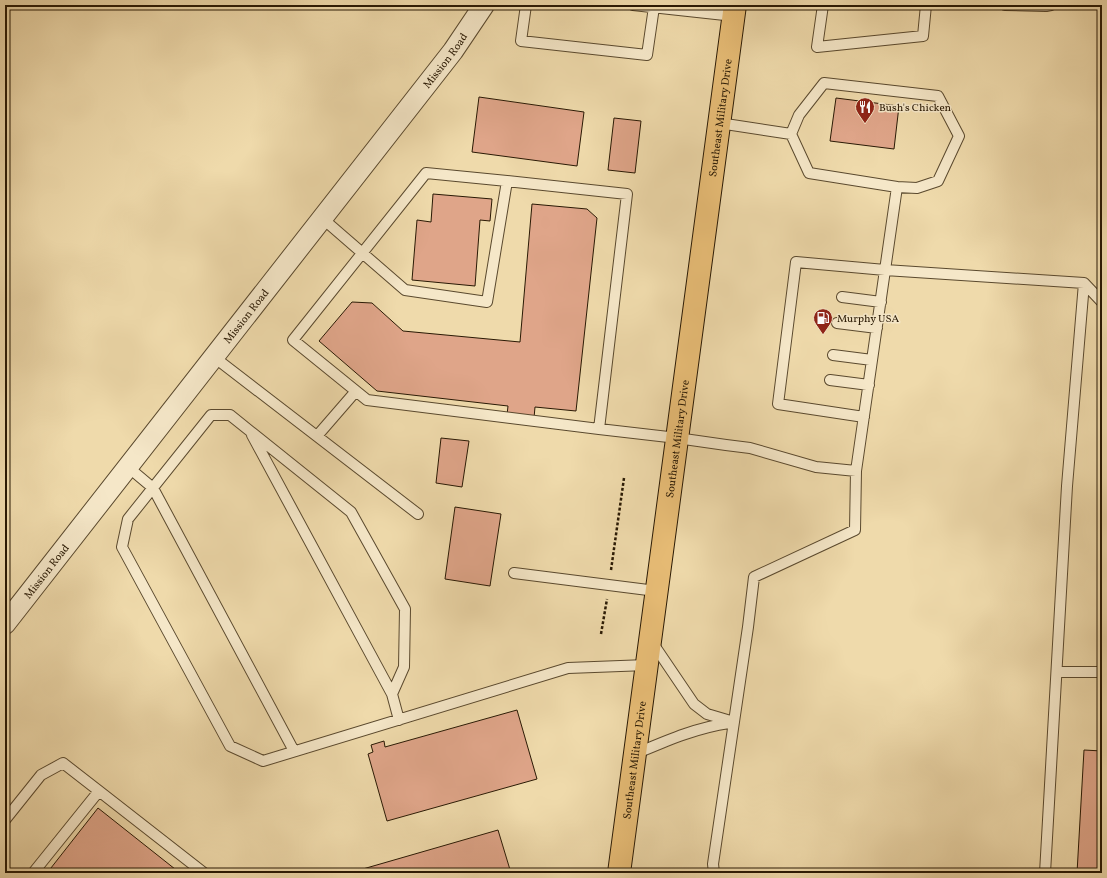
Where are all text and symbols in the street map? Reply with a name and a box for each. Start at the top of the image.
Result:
street label: Mission Road [420,31,472,92]
street label: Southeast Military Drive [706,58,737,178]
restaurant icon: Bush's Chicken [854,96,876,124]
place label: Bush's Chicken [879,101,952,116]
street label: Mission Road [221,286,273,347]
fuel station icon: Murphy USA [812,307,834,335]
place label: Murphy USA [837,312,899,327]
street label: Southeast Military Drive [663,379,694,499]
street label: Mission Road [21,542,74,603]
street label: Southeast Military Drive [620,700,651,820]

